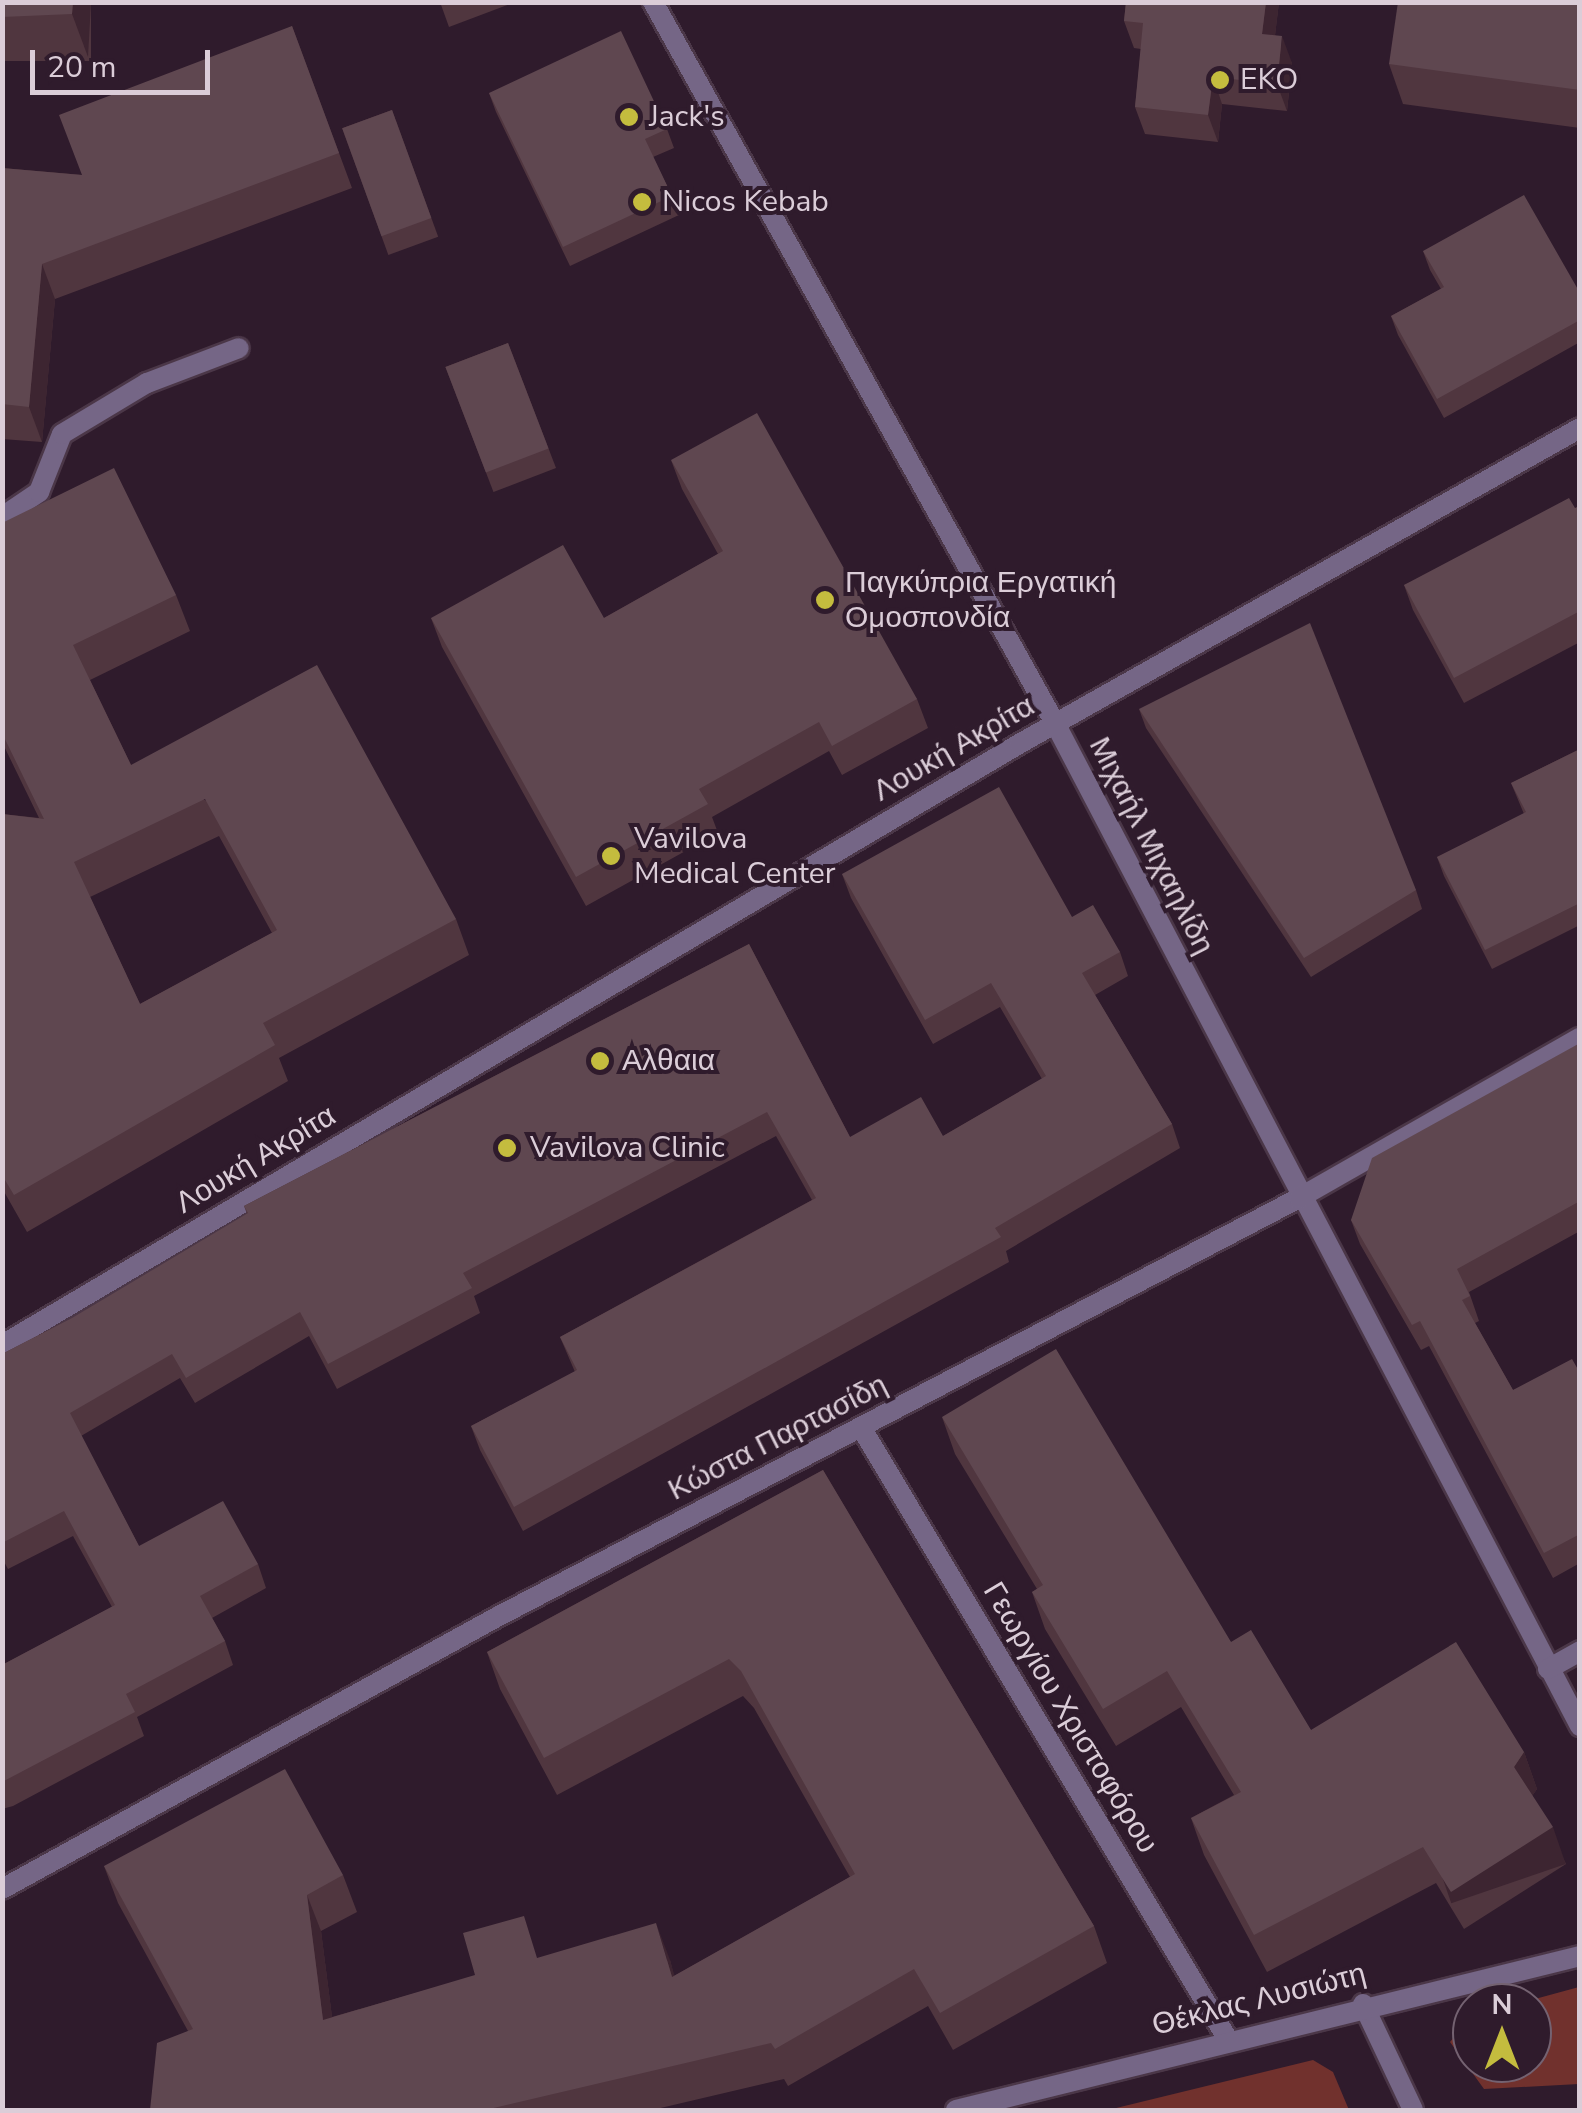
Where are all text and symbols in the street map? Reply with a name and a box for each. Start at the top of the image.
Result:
scale bar [35,30,215,92]
text: 20 m [47,47,116,88]
place label: EKO [1240,62,1298,98]
marker: EKO [1209,69,1231,91]
place label: Jack's [649,99,725,135]
marker: Jack's [618,106,640,128]
place label: Nicos Kebab [662,184,829,220]
marker: Nicos Kebab [631,191,653,213]
place label: Παγκύπρια Εργατική Ομοσπονδία [845,565,1116,636]
marker: Παγκύπρια Εργατική Ομοσπονδία [814,589,836,611]
street label: Λουκή Ακρίτα [867,688,1041,810]
street label: Μιχαήλ Μιχαηλίδη [1081,731,1221,961]
place label: Vavilova Medical Center [634,821,836,892]
marker: Vavilova Medical Center [598,843,624,869]
place label: Αλθαια [622,1043,715,1079]
marker: Αλθαια [587,1048,613,1074]
street label: Λουκή Ακρίτα [170,1098,342,1222]
place label: Vavilova Clinic [530,1130,725,1166]
marker: Vavilova Clinic [494,1135,520,1161]
street label: Κώστα Παρτασίδη [662,1367,894,1509]
street label: Γεωργίου Χριστοφόρου [975,1576,1165,1860]
street label: Θέκλας Λυσιώτη [1148,1956,1370,2044]
north arrow [1452,1983,1552,2083]
text: N [1492,1986,1512,2024]

